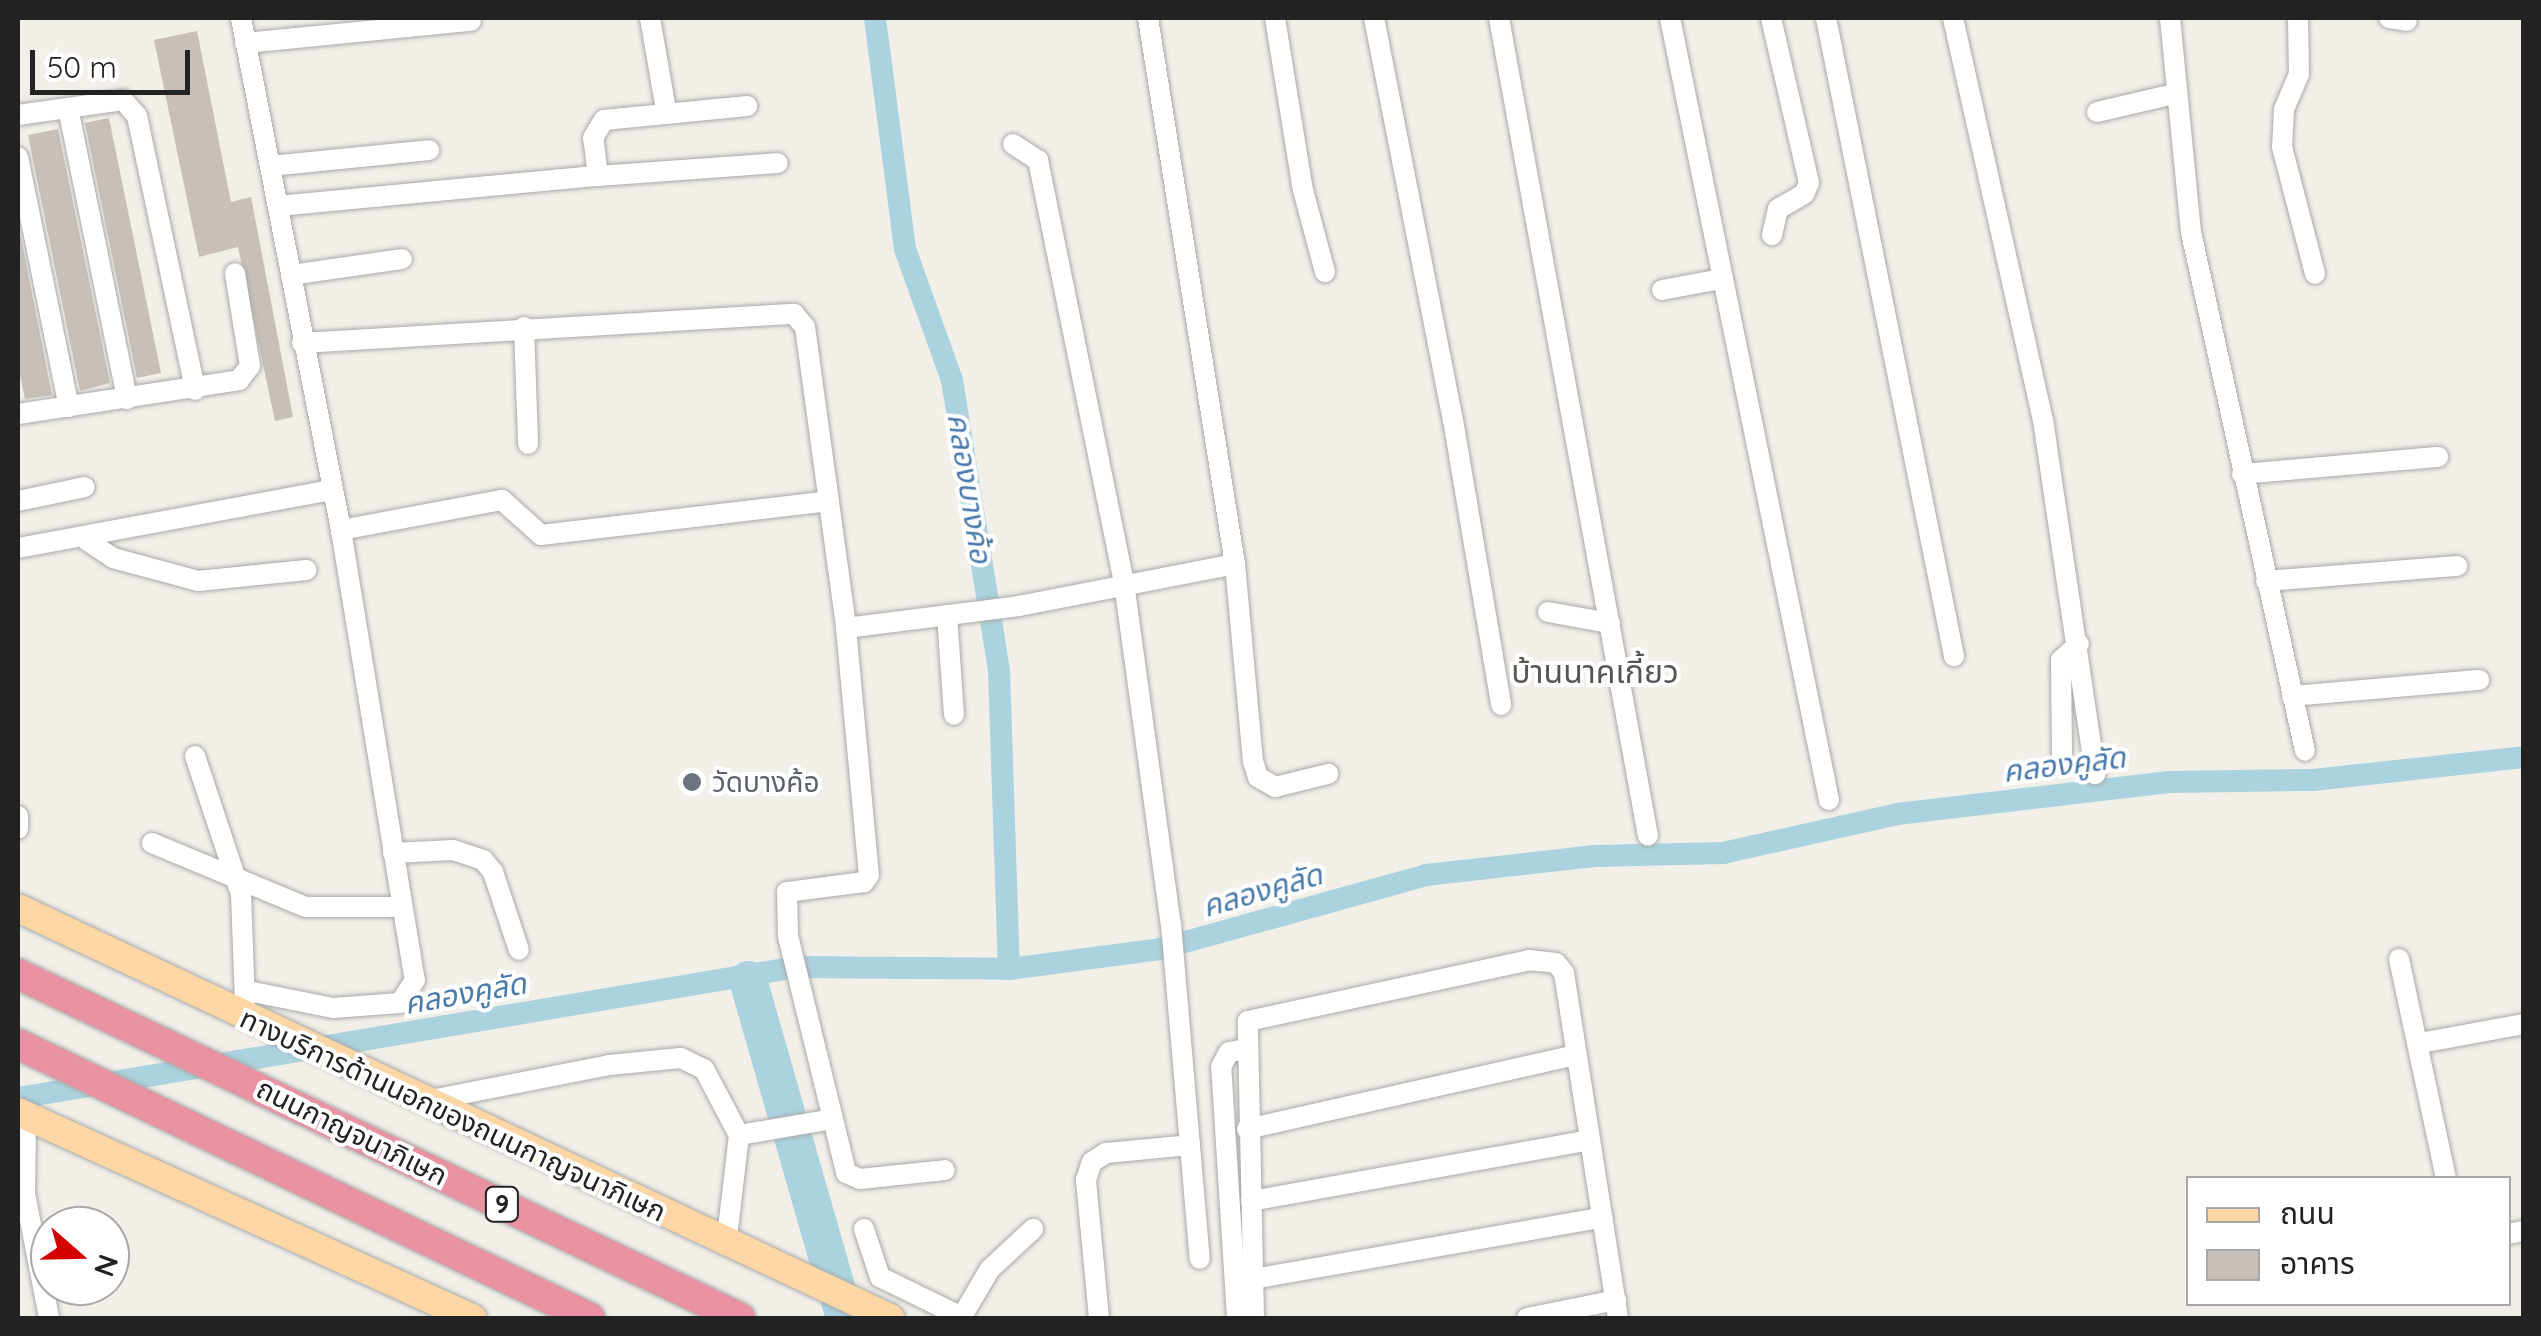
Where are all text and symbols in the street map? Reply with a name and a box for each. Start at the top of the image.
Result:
scale bar [35,30,195,92]
text: 50 m [47,48,117,86]
water label: คลองบางค้อ [940,411,1000,565]
district label: บ้านนาคเกี้ยว [1511,652,1679,690]
water label: คลองคูลัด [2001,739,2127,789]
place label: วัดบางค้อ [712,765,820,799]
marker: วัดบางค้อ [681,771,703,793]
water label: คลองคูลัด [1198,856,1326,924]
water label: คลองคูลัด [401,965,529,1021]
street label: ทางบริการด้านนอกของถนนกาญจนาภิเษก [235,1001,671,1229]
street label: ถนนกาญจนาภิเษก [251,1071,453,1193]
legend [2186,1176,2511,1306]
road number: 9 [484,1184,520,1224]
text: ถนน [2280,1194,2335,1232]
north arrow [30,1206,130,1306]
text: อาคาร [2280,1244,2355,1282]
text: N [87,1250,127,1281]

